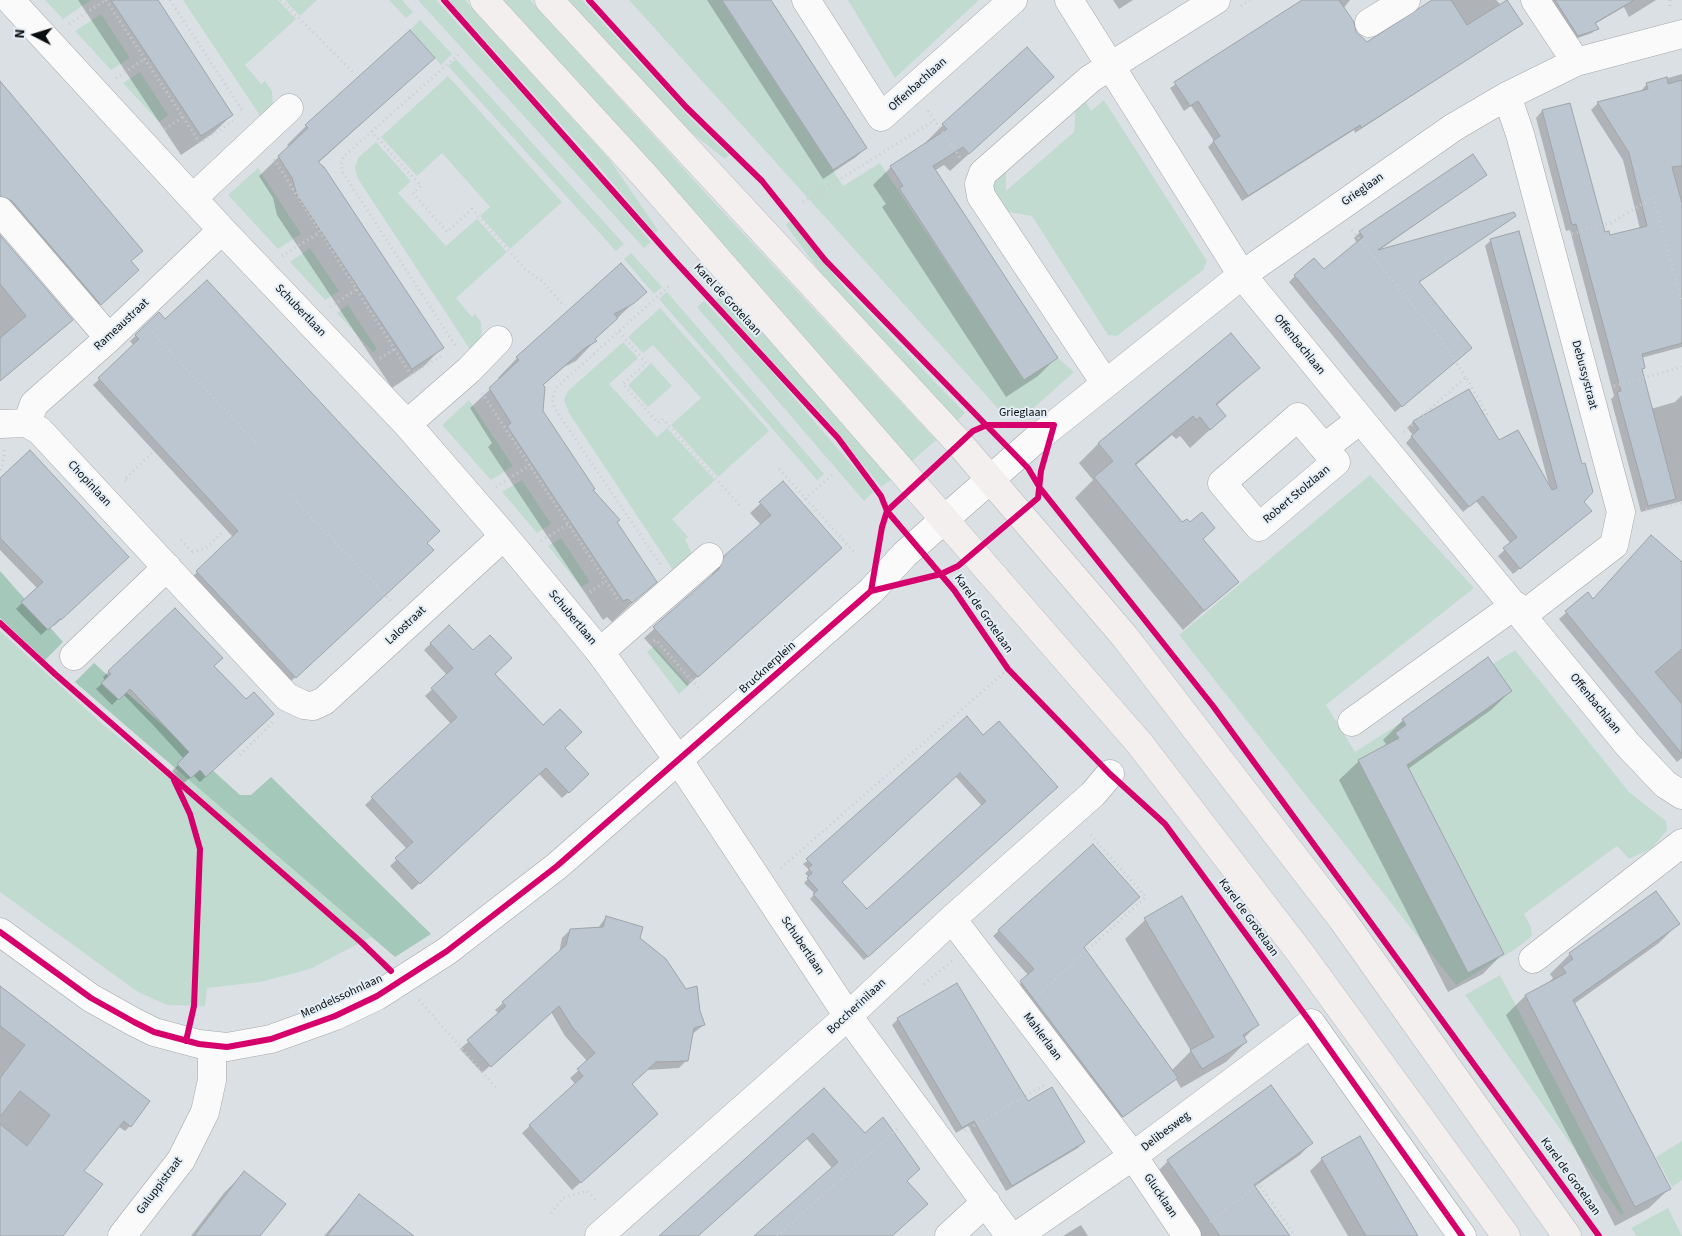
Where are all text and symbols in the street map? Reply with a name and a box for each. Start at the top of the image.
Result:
north arrow [10,10,60,60]
text: N [10,28,30,39]
street label: Offenbachlaan [886,55,950,115]
street label: Grieglaan [1339,170,1387,210]
street label: Karel de Grotelaan [690,261,764,339]
street label: Schubertlaan [271,282,329,340]
street label: Rameaustraat [92,296,152,354]
street label: Offenbachlaan [1270,312,1328,378]
street label: Debussystraat [1568,339,1600,411]
street label: Grieglaan [999,406,1047,420]
street label: Chopinlaan [64,458,114,510]
street label: Robert Stolzlaan [1261,463,1333,527]
street label: Karel de Grotelaan [950,572,1016,656]
street label: Schubertlaan [545,588,599,648]
street label: Lalostraat [383,604,429,648]
street label: Brucknerplein [737,639,799,697]
street label: Offenbachlaan [1566,671,1624,737]
street label: Karel de Grotelaan [1215,876,1281,960]
street label: Schubertlaan [777,914,827,978]
street label: Mendelssohnlaan [299,972,385,1022]
street label: Boccherinilaan [825,976,889,1038]
street label: Mahlerlaan [1019,1010,1065,1064]
street label: Delibesweg [1139,1109,1193,1155]
street label: Karel de Grotelaan [1537,1135,1603,1219]
street label: Galuppistraat [134,1155,186,1217]
street label: Glucklaan [1140,1171,1180,1221]

